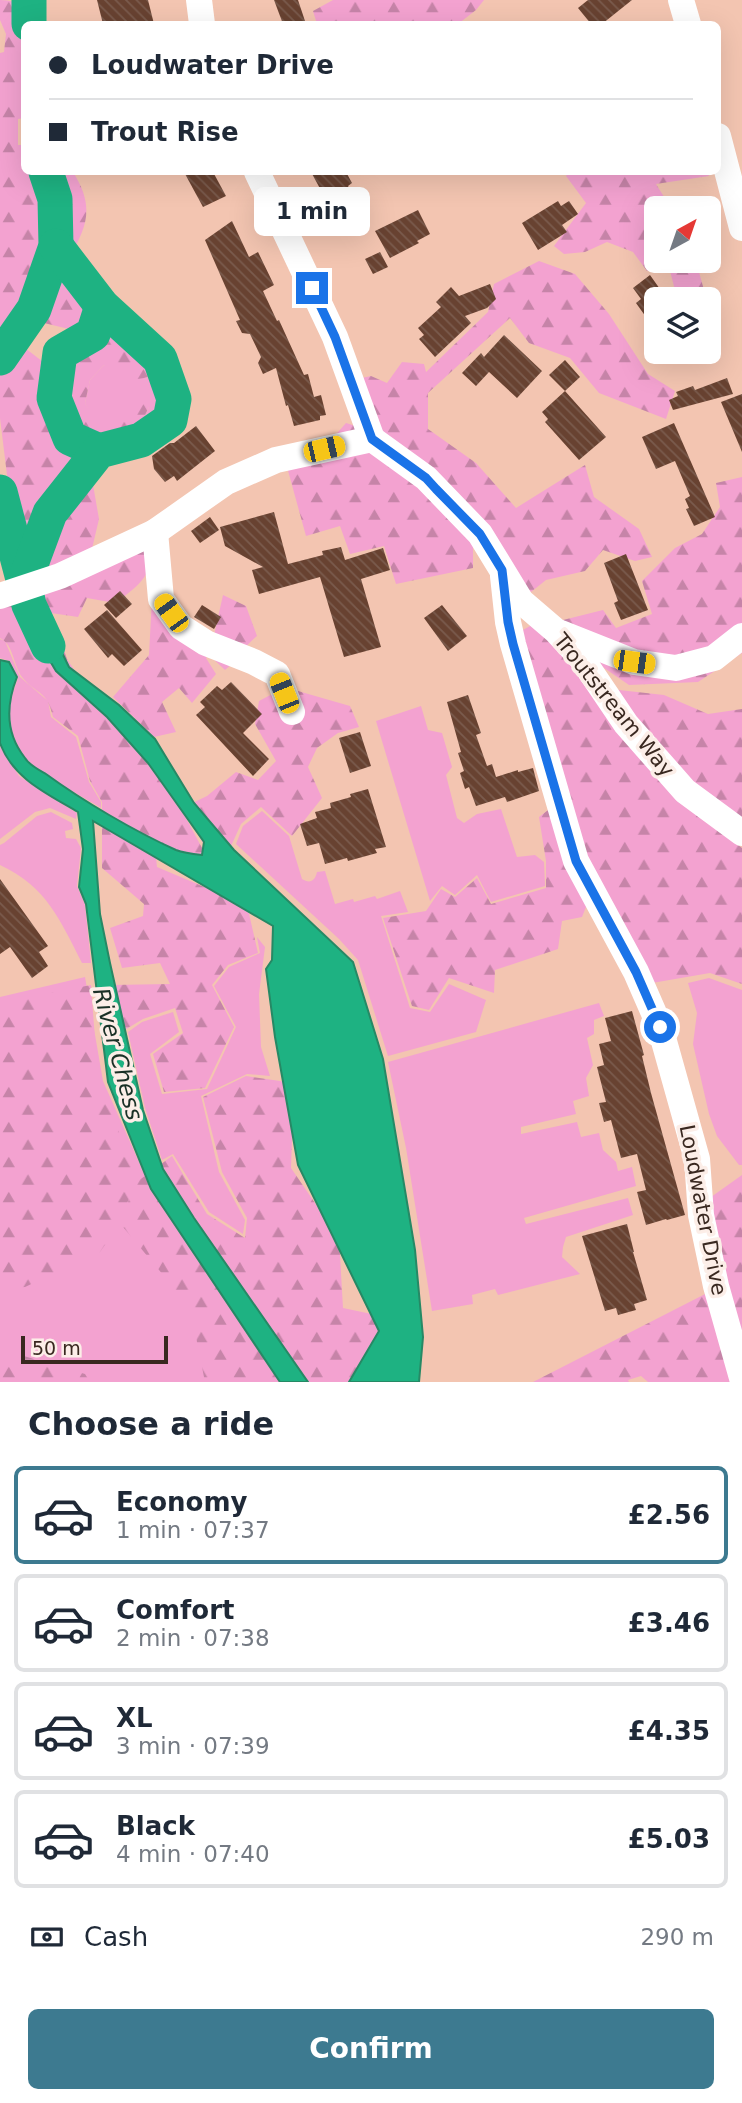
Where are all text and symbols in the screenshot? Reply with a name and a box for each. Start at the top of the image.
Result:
text: Loudwater Drive [91,50,334,80]
text: Trout Rise [91,117,239,147]
callout: 1 min [254,187,370,236]
north arrow [644,196,721,273]
map controls [644,196,721,364]
text: 1 min [276,198,348,224]
route end [296,272,328,304]
button: layers [644,287,721,364]
car [302,434,347,464]
car [151,590,192,636]
street label: Troutstream Way [548,628,679,781]
car [612,649,657,675]
car [267,670,302,716]
water label: River Chess [88,985,148,1123]
route start [644,1011,676,1043]
street label: Loudwater Drive [675,1123,731,1297]
scale bar [21,1333,168,1365]
text: 50 m [32,1337,81,1359]
text: Choose a ride [28,1405,274,1443]
icon: car [32,1484,95,1547]
text: Economy [116,1487,247,1517]
text: £2.56 [628,1500,710,1530]
text: 1 min · 07:37 [116,1517,270,1543]
icon: car [32,1592,95,1655]
text: Comfort [116,1595,234,1625]
text: £3.46 [628,1608,710,1638]
text: 2 min · 07:38 [116,1625,270,1651]
icon: car [32,1700,95,1763]
text: XL [116,1703,153,1733]
text: £4.35 [628,1716,710,1746]
text: 3 min · 07:39 [116,1733,270,1759]
icon: car [32,1808,95,1871]
text: Black [116,1811,195,1841]
text: £5.03 [628,1824,710,1854]
text: 4 min · 07:40 [116,1841,270,1867]
icon: cash [28,1918,66,1956]
text: Cash [84,1922,148,1952]
text: 290 m [640,1924,714,1950]
button: Confirm [28,2009,714,2089]

